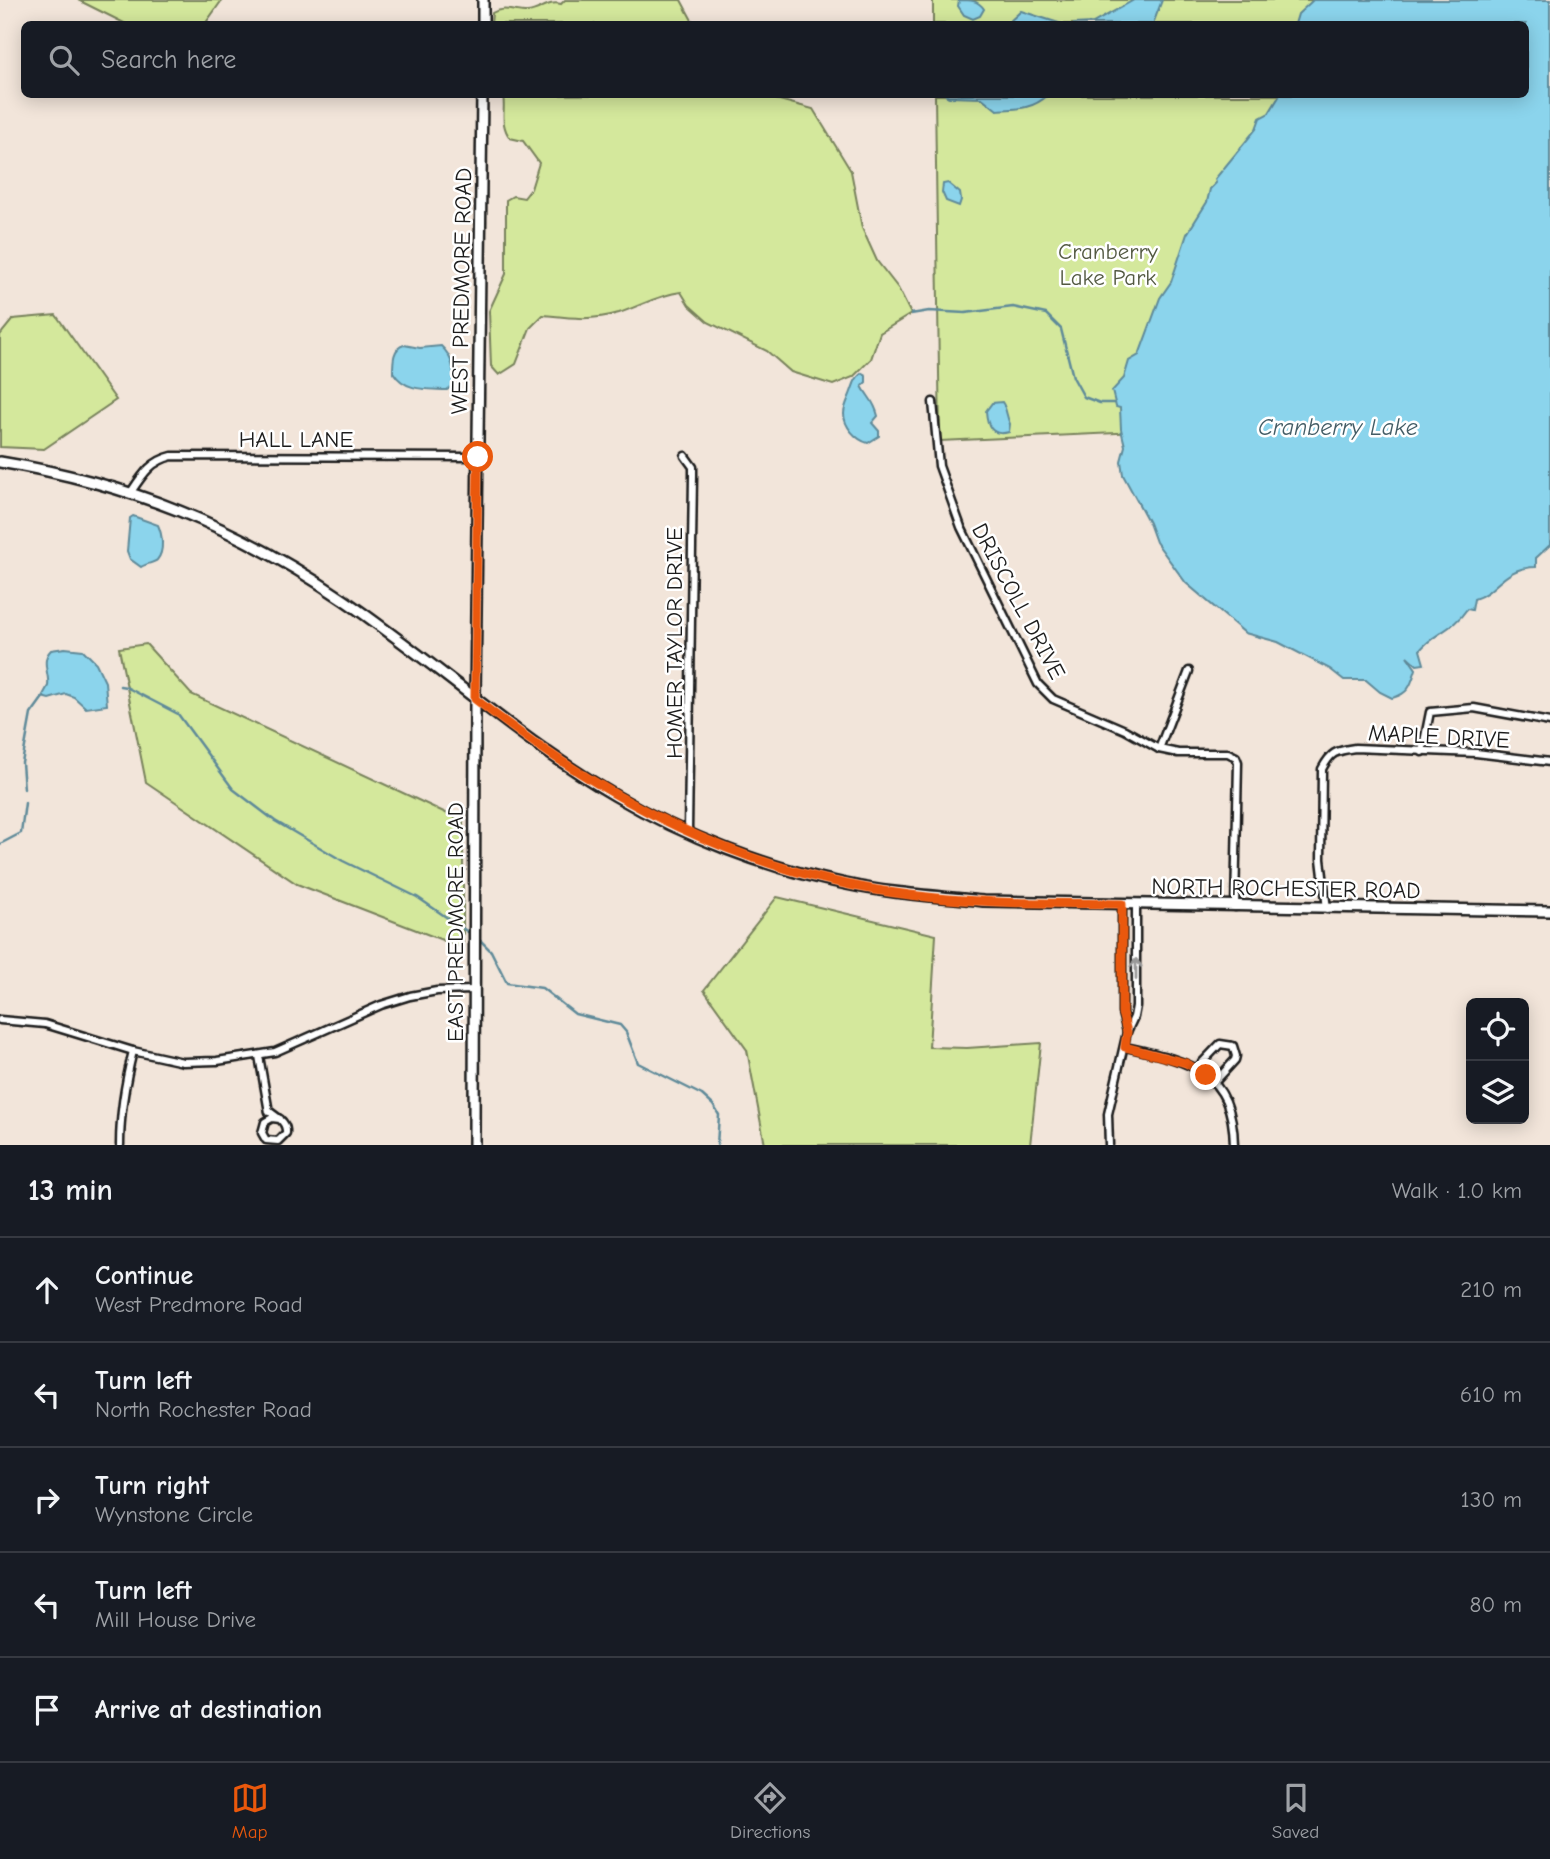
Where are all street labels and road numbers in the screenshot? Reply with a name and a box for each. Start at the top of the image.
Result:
street label: WEST PREDMORE ROAD [446,167,477,415]
street label: HALL LANE [239,426,353,453]
street label: DRISCOLL DRIVE [966,519,1071,684]
street label: HOMER TAYLOR DRIVE [661,527,688,759]
street label: MAPLE DRIVE [1367,719,1511,754]
street label: EAST PREDMORE ROAD [442,802,469,1042]
street label: NORTH ROCHESTER ROAD [1151,873,1421,904]

